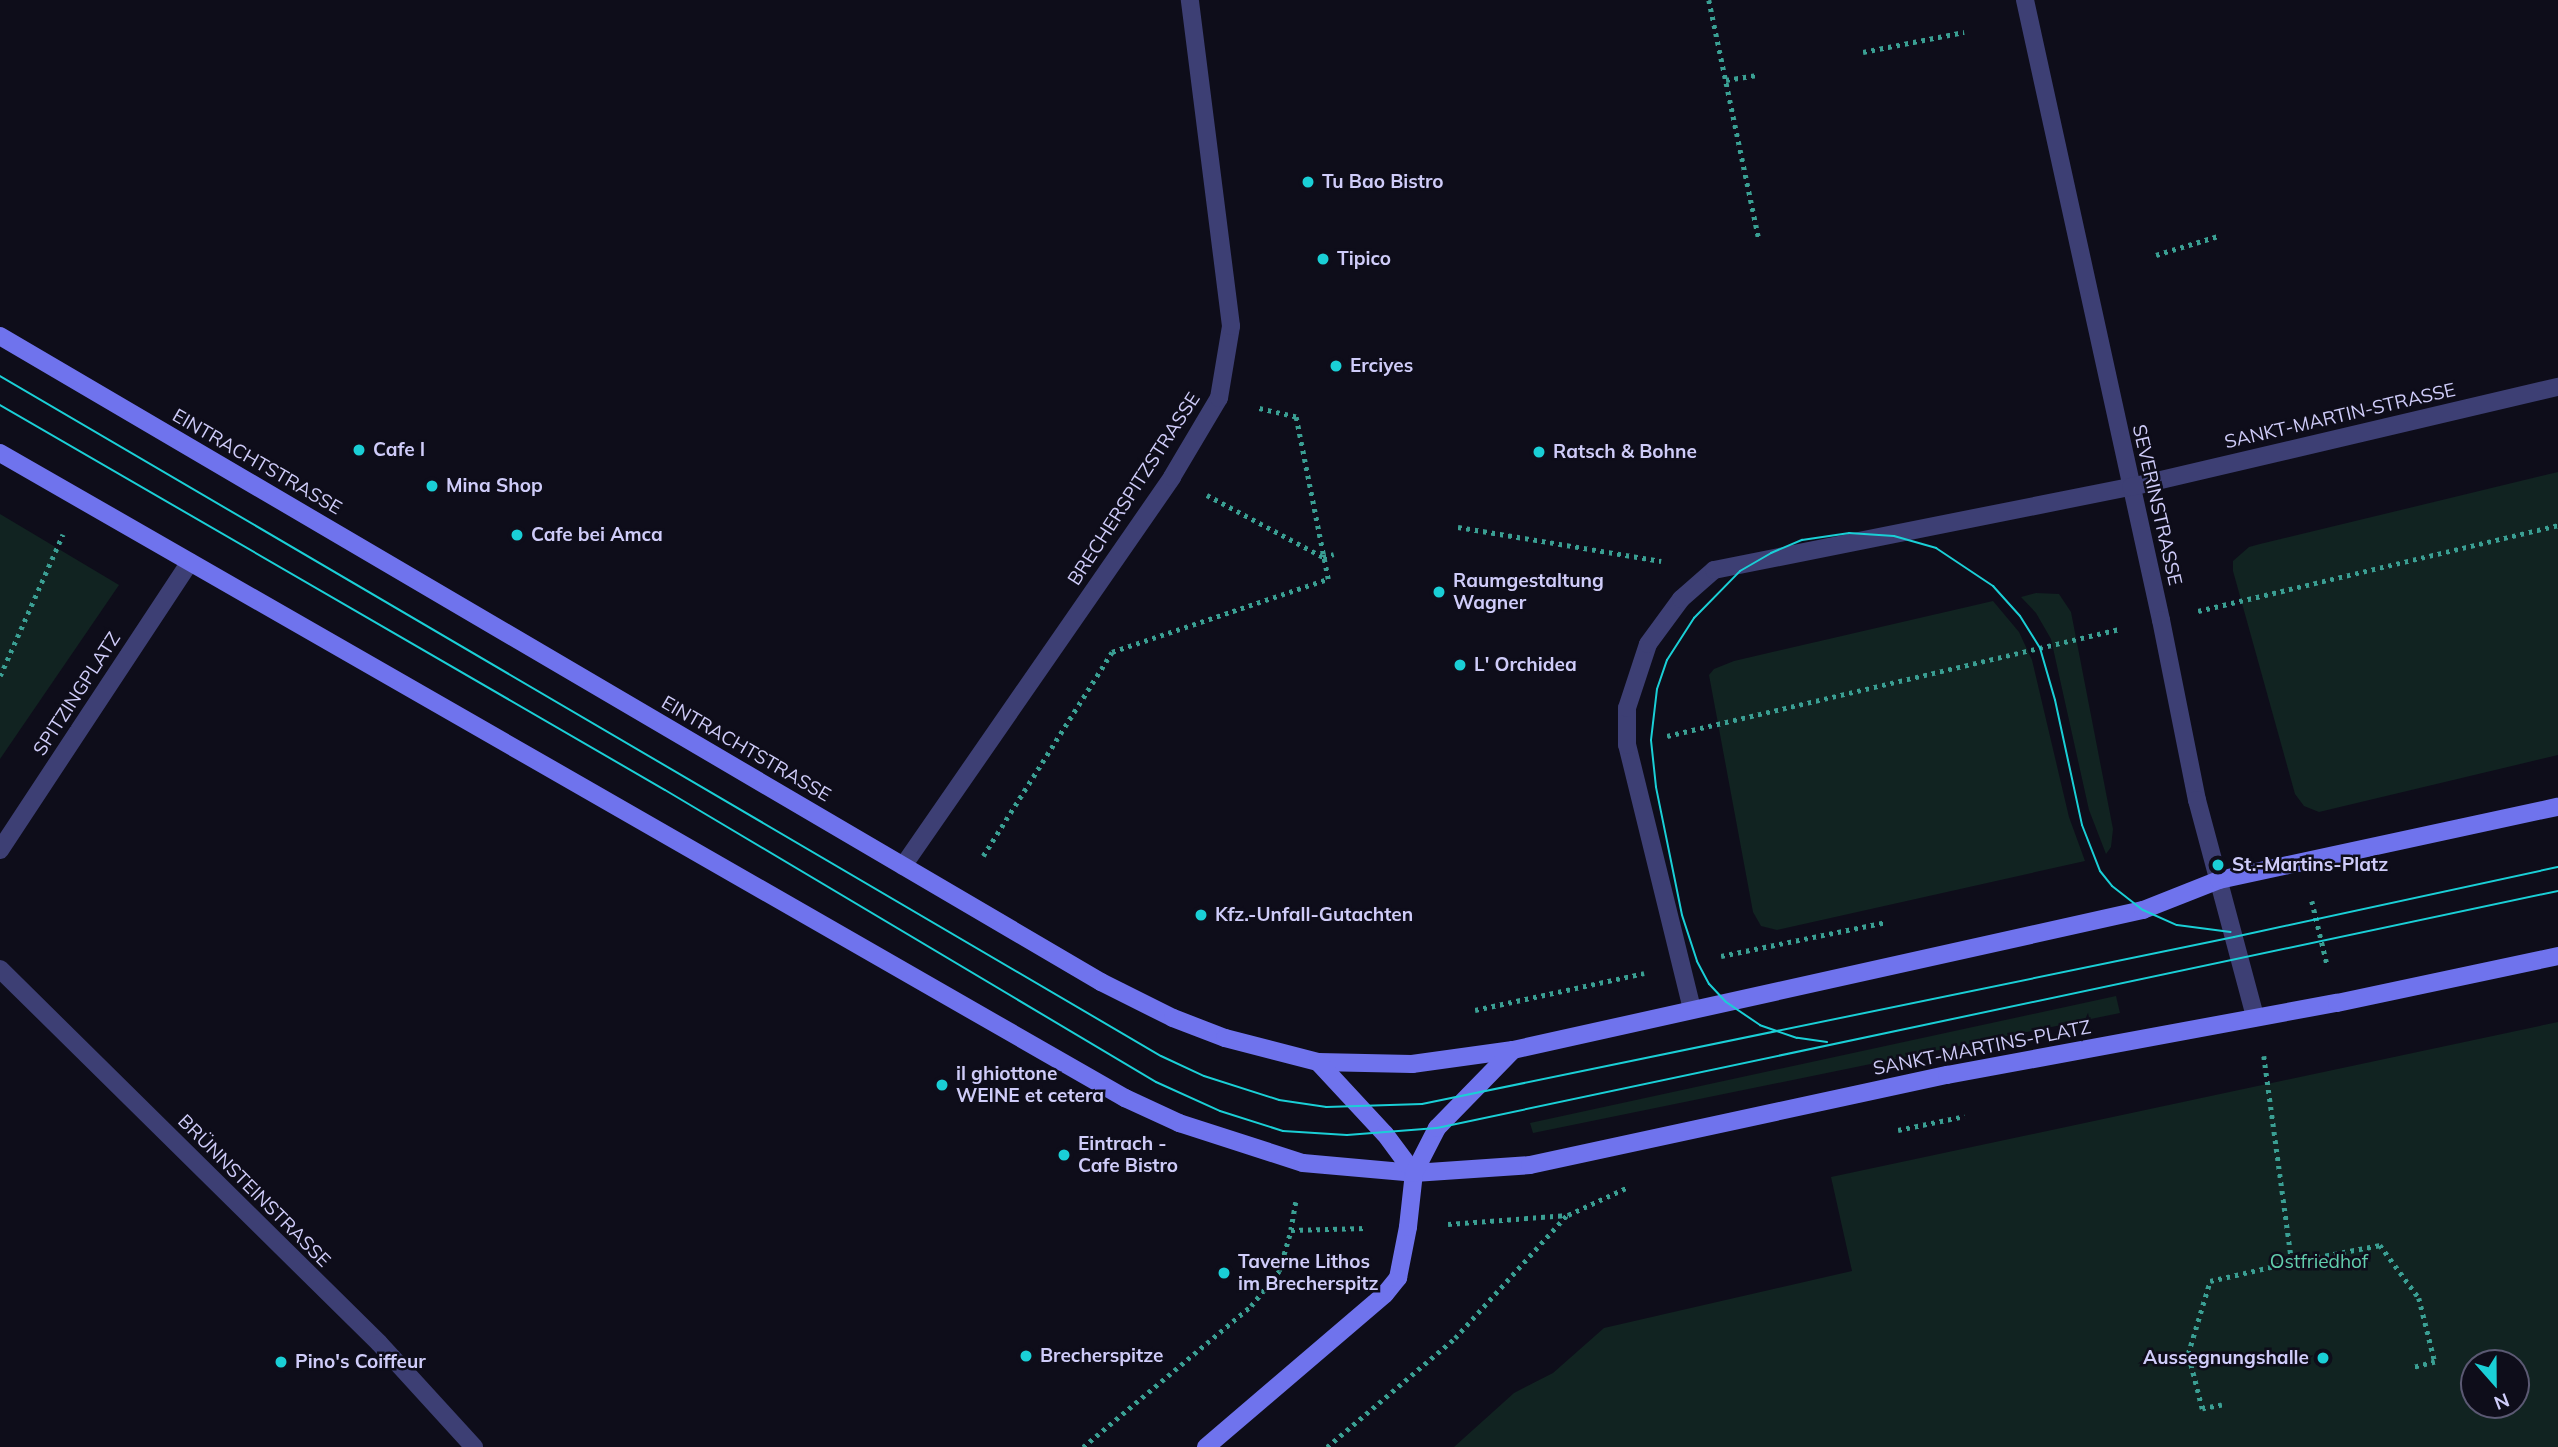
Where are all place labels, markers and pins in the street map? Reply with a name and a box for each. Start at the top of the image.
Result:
place label: Tu Bao Bistro [1322,171,1443,193]
marker: Tu Bao Bistro [1300,174,1316,190]
place label: Tipico [1337,248,1391,270]
marker: Tipico [1315,251,1331,267]
place label: Erciyes [1350,355,1413,377]
marker: Erciyes [1328,358,1344,374]
place label: Cafe I [373,439,425,461]
place label: Ratsch & Bohne [1553,441,1697,463]
marker: Cafe I [351,442,367,458]
marker: Ratsch & Bohne [1531,444,1547,460]
place label: Mina Shop [446,475,543,497]
marker: Mina Shop [424,478,440,494]
place label: Cafe bei Amca [531,524,663,546]
marker: Cafe bei Amca [509,527,525,543]
place label: Raumgestaltung Wagner [1453,570,1604,614]
marker: Raumgestaltung Wagner [1431,584,1447,600]
place label: L' Orchidea [1474,654,1577,676]
marker: L' Orchidea [1452,657,1468,673]
place label: St.-Martins-Platz [2232,854,2388,876]
marker: St.-Martins-Platz [2210,857,2226,873]
place label: Kfz.-Unfall-Gutachten [1215,904,1413,926]
marker: Kfz.-Unfall-Gutachten [1193,907,1209,923]
place label: il ghiottone WEINE et cetera [956,1063,1104,1107]
marker: il ghiottone WEINE et cetera [934,1077,950,1093]
place label: Eintrach - Cafe Bistro [1078,1133,1178,1177]
marker: Eintrach - Cafe Bistro [1056,1147,1072,1163]
place label: Taverne Lithos im Brecherspitz [1238,1251,1378,1295]
marker: Taverne Lithos im Brecherspitz [1216,1265,1232,1281]
place label: Brecherspitze [1040,1345,1163,1367]
place label: Aussegnungshalle [2143,1347,2309,1369]
marker: Brecherspitze [1018,1348,1034,1364]
marker: Aussegnungshalle [2315,1350,2331,1366]
place label: Pino's Coiffeur [295,1351,426,1373]
marker: Pino's Coiffeur [273,1354,289,1370]

